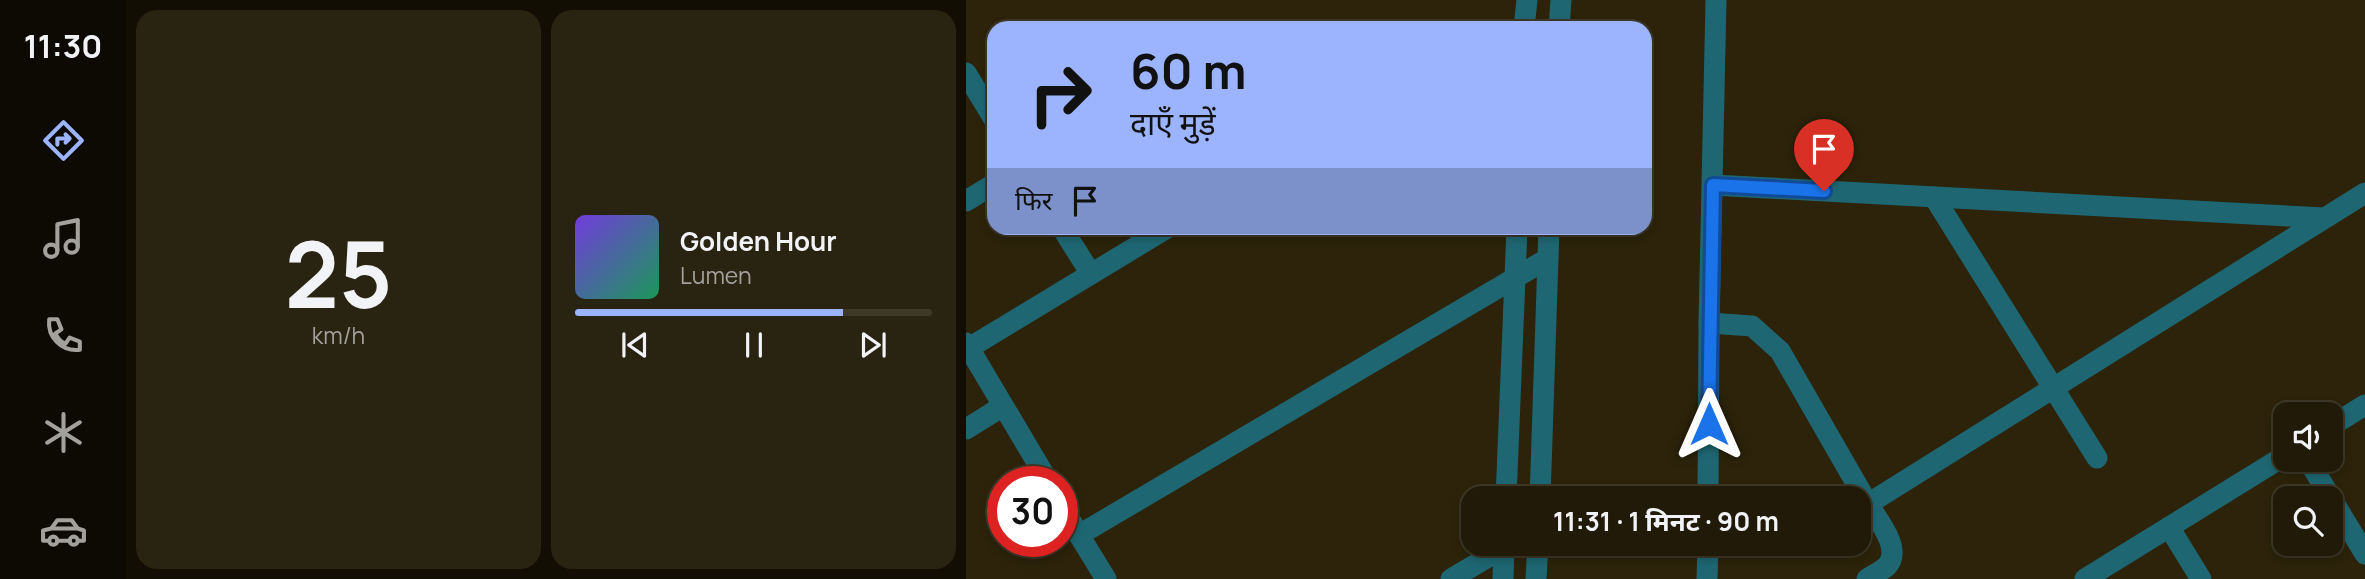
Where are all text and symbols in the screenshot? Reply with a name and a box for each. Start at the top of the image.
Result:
text: 11:30 [24,24,102,68]
text: 60 m [1130,37,1247,104]
icon: right [1015,49,1106,140]
text: दाएँ मुड़ें [1130,101,1216,145]
icon: directions [39,116,88,165]
pin [1794,119,1854,191]
icon: arrive [1805,130,1843,168]
text: फिर [1015,182,1052,218]
icon: arrive [1066,182,1104,220]
text: 25 [285,211,392,335]
icon: music [39,214,88,263]
text: Golden Hour [680,223,837,259]
text: Lumen [680,259,752,291]
icon: phone [39,311,88,360]
text: km/h [312,319,365,351]
icon: previous [616,326,654,364]
icon: pause [735,326,773,364]
icon: next [854,326,892,364]
position arrow [1672,387,1746,461]
map controls [2273,402,2343,556]
button: sound [2273,402,2343,472]
icon: climate [39,408,88,457]
speed limit sign: 30 [987,466,1078,557]
button: search [2273,486,2343,556]
text: 11:31 · 1 मिनट · 90 m [1553,503,1779,539]
icon: car [39,506,88,555]

